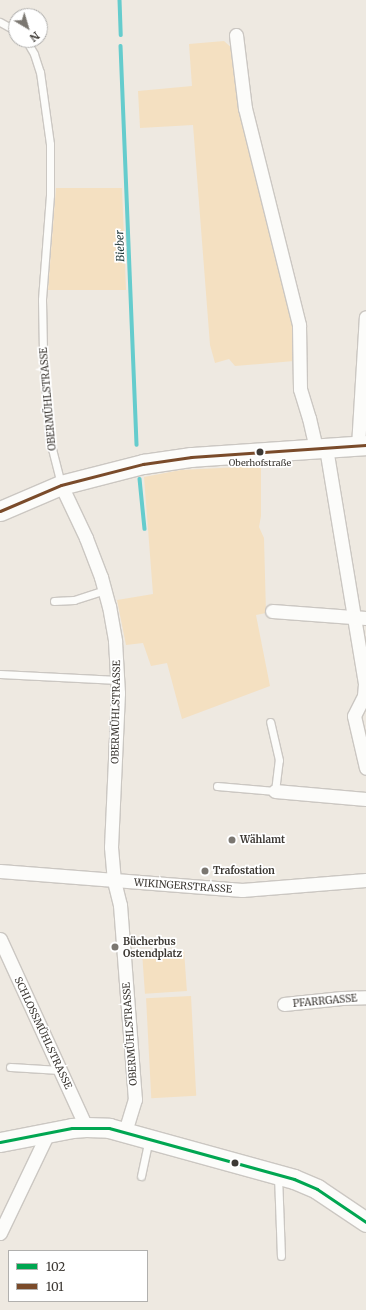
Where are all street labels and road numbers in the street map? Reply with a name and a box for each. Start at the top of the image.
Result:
street label: OBERMÜHLSTRASSE [38,347,58,451]
street label: OBERMÜHLSTRASSE [109,660,123,764]
street label: WIKINGERSTRASSE [134,877,232,895]
street label: SCHLOSSMÜHLSTRASSE [12,975,74,1091]
street label: OBERMÜHLSTRASSE [120,982,140,1086]
street label: PFARRGASSE [292,992,358,1010]

